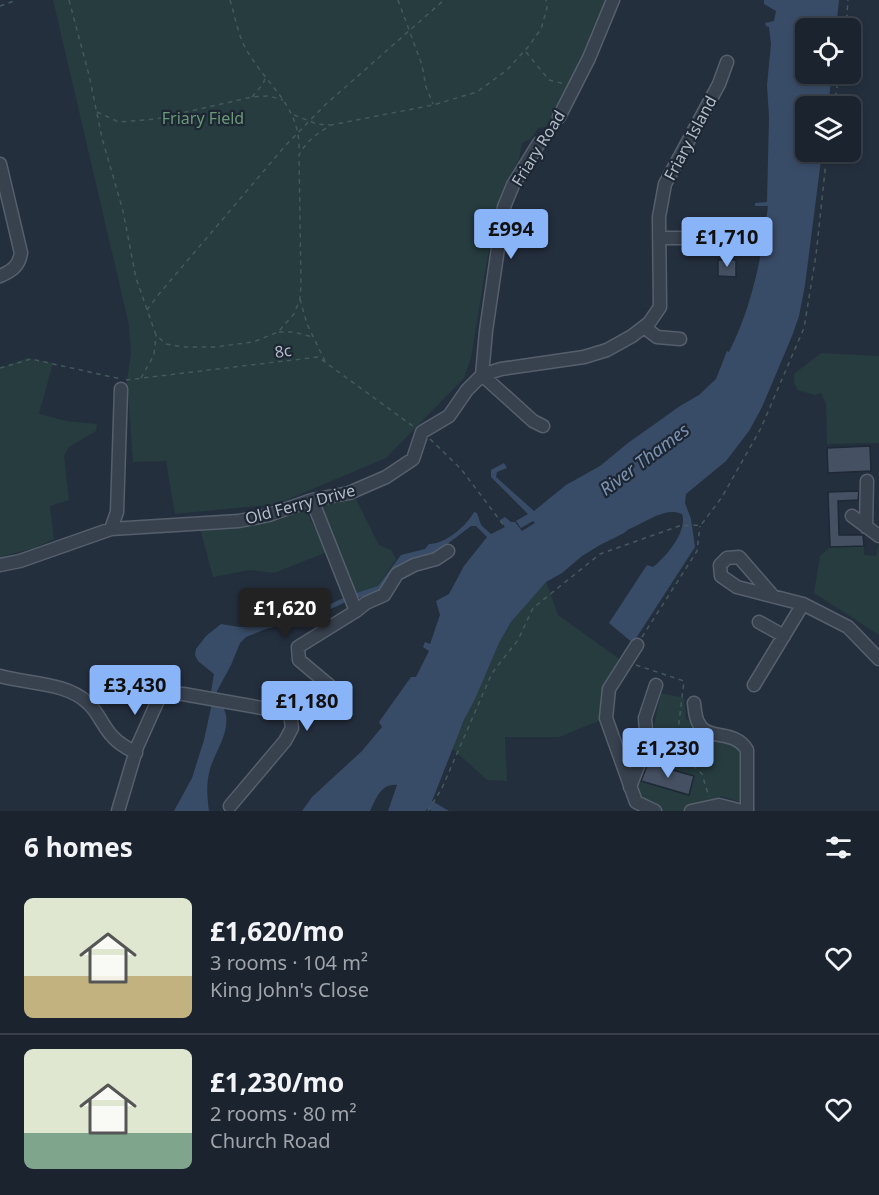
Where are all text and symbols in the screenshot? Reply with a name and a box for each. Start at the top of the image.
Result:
map controls [795,18,861,162]
button: locate [795,18,861,84]
street label: Friary Island [658,92,722,184]
button: layers [795,96,861,162]
street label: Friary Road [506,106,570,190]
park label: Friary Field [162,107,244,129]
pin: £994 [475,209,547,260]
text: £994 [488,215,534,242]
pin: £1,710 [678,217,776,268]
text: £1,710 [696,223,758,250]
street label: 8c [273,339,293,363]
water label: River Thames [594,417,694,501]
street label: Old Ferry Drive [243,479,357,529]
pin: £1,620 [236,588,334,639]
text: £1,620 [254,594,316,621]
pin: £3,430 [86,665,184,716]
text: £3,430 [104,671,166,698]
pin: £1,180 [258,681,356,732]
text: £1,180 [276,687,338,714]
pin: £1,230 [619,728,717,779]
text: £1,230 [637,734,699,761]
text: 6 homes [24,829,133,865]
icon: filters [822,831,855,864]
text: £1,620/mo [210,913,344,949]
icon: home [72,922,144,994]
icon: heart [822,942,855,975]
text: 3 rooms · 104 m² [210,949,368,976]
text: King John's Close [210,976,369,1003]
text: £1,230/mo [210,1064,344,1100]
icon: home [72,1073,144,1145]
icon: heart [822,1093,855,1126]
text: 2 rooms · 80 m² [210,1100,357,1127]
text: Church Road [210,1127,330,1154]

